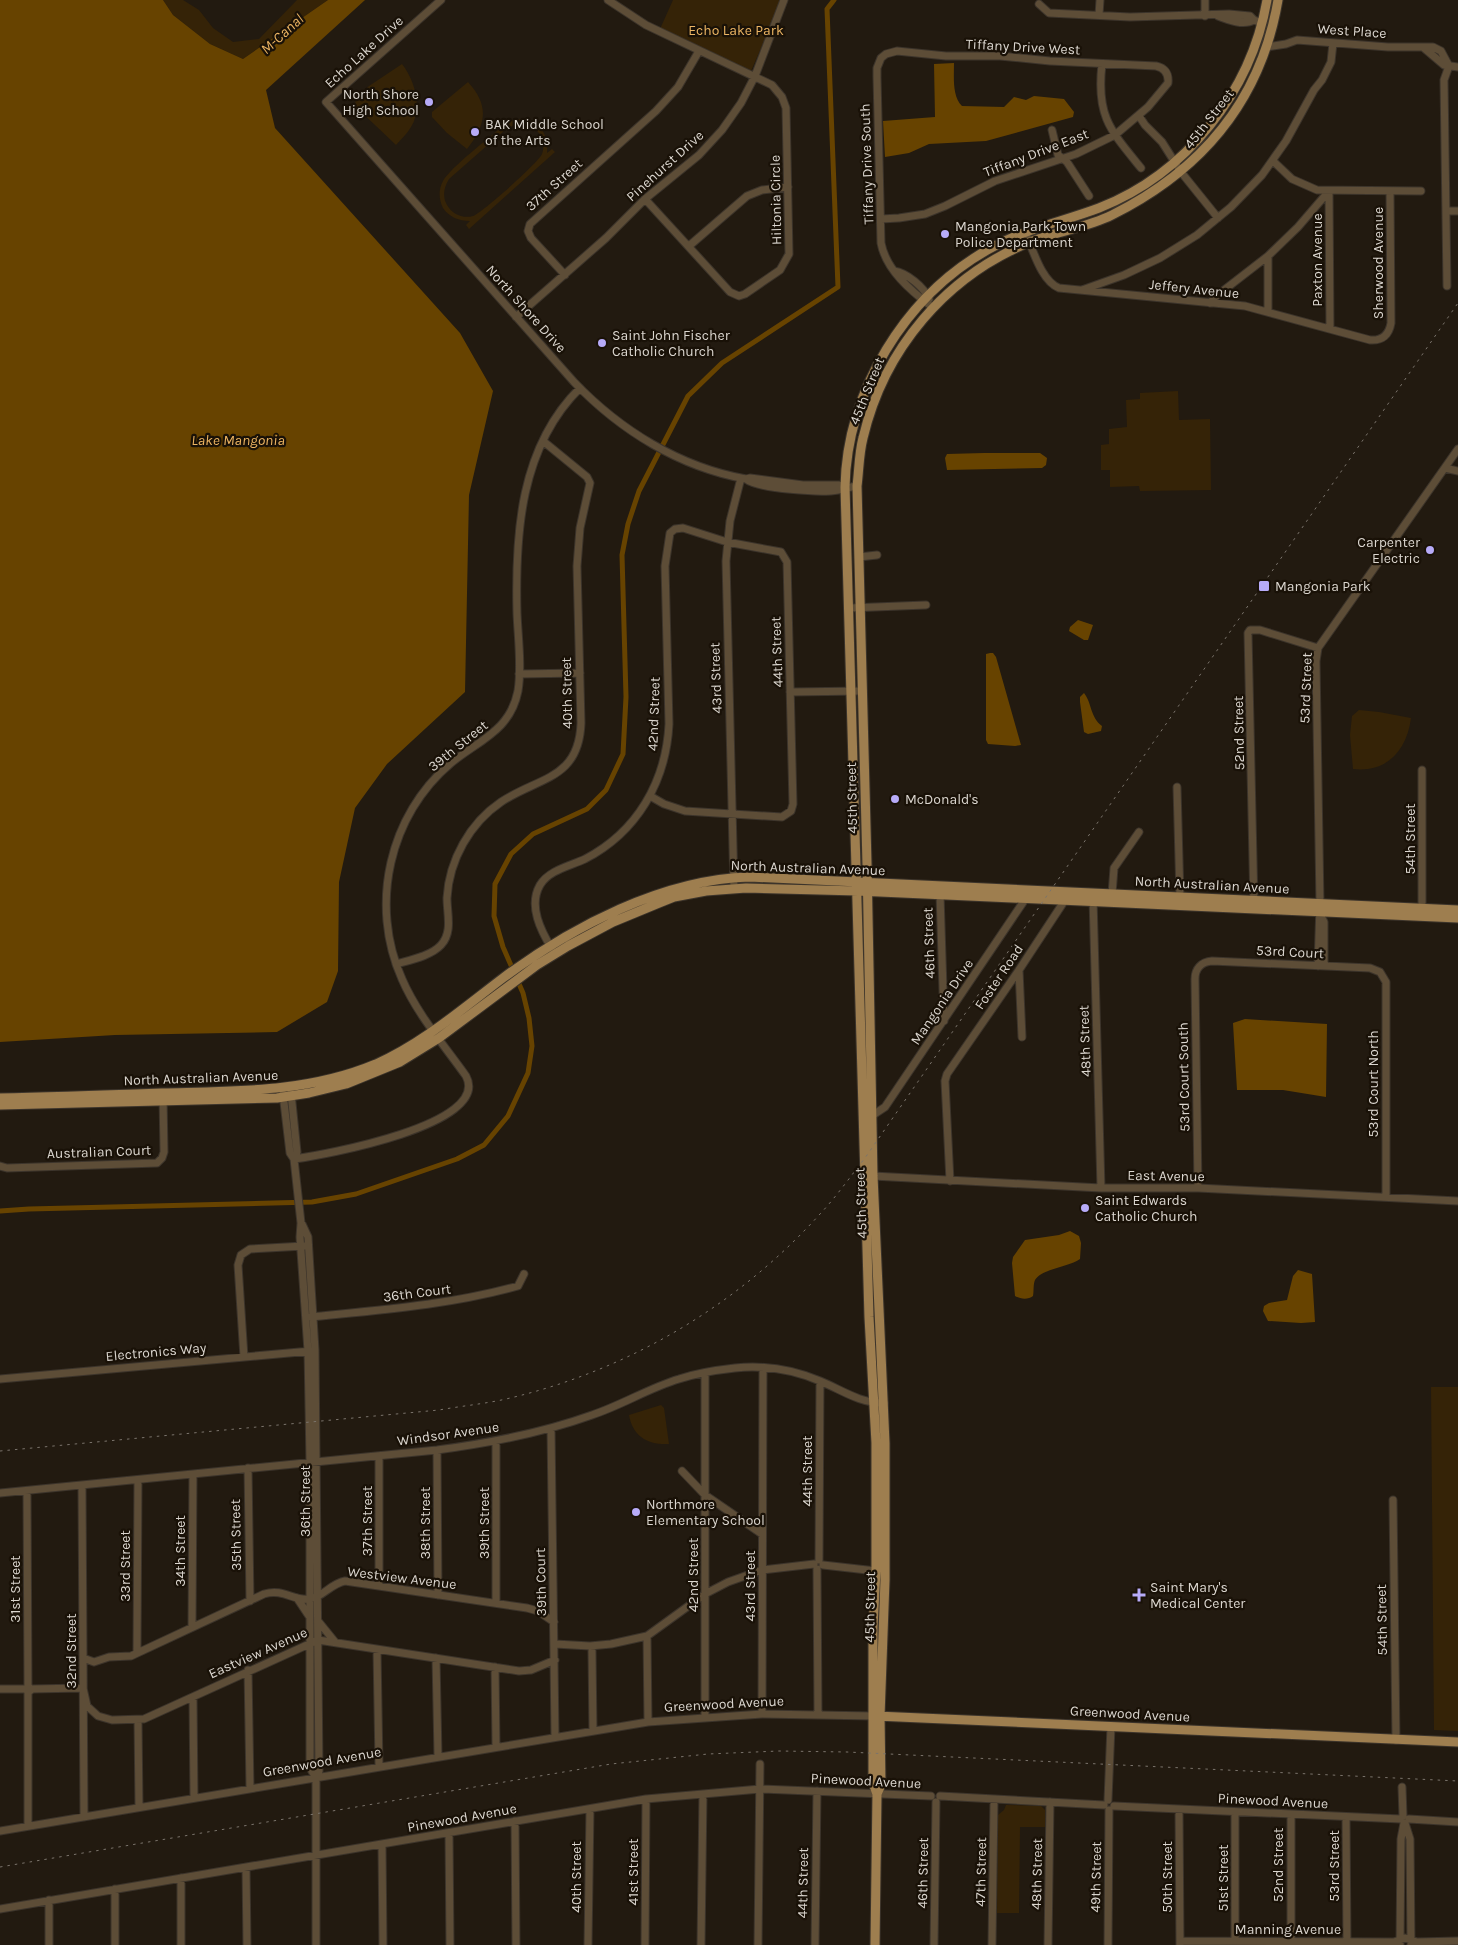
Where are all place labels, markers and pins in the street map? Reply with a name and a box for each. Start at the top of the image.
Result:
place label: North Shore High School [342,86,419,119]
marker: North Shore High School [423,96,435,108]
place label: BAK Middle School of the Arts [485,116,604,149]
marker: BAK Middle School of the Arts [469,126,481,138]
place label: Mangonia Park Town Police Department [955,218,1086,251]
marker: Mangonia Park Town Police Department [939,228,951,240]
place label: Saint John Fischer Catholic Church [612,327,731,360]
marker: Saint John Fischer Catholic Church [596,337,608,349]
place label: Carpenter Electric [1357,534,1421,567]
marker: Carpenter Electric [1424,544,1436,556]
place label: Mangonia Park [1275,578,1371,595]
marker: Mangonia Park [1257,579,1271,593]
place label: McDonald's [905,791,979,808]
marker: McDonald's [889,793,901,805]
place label: Saint Edwards Catholic Church [1095,1192,1198,1225]
marker: Saint Edwards Catholic Church [1079,1202,1091,1214]
place label: Northmore Elementary School [646,1496,765,1529]
marker: Northmore Elementary School [630,1506,642,1518]
place label: Saint Mary's Medical Center [1150,1579,1246,1612]
marker: Saint Mary's Medical Center [1132,1588,1146,1602]

